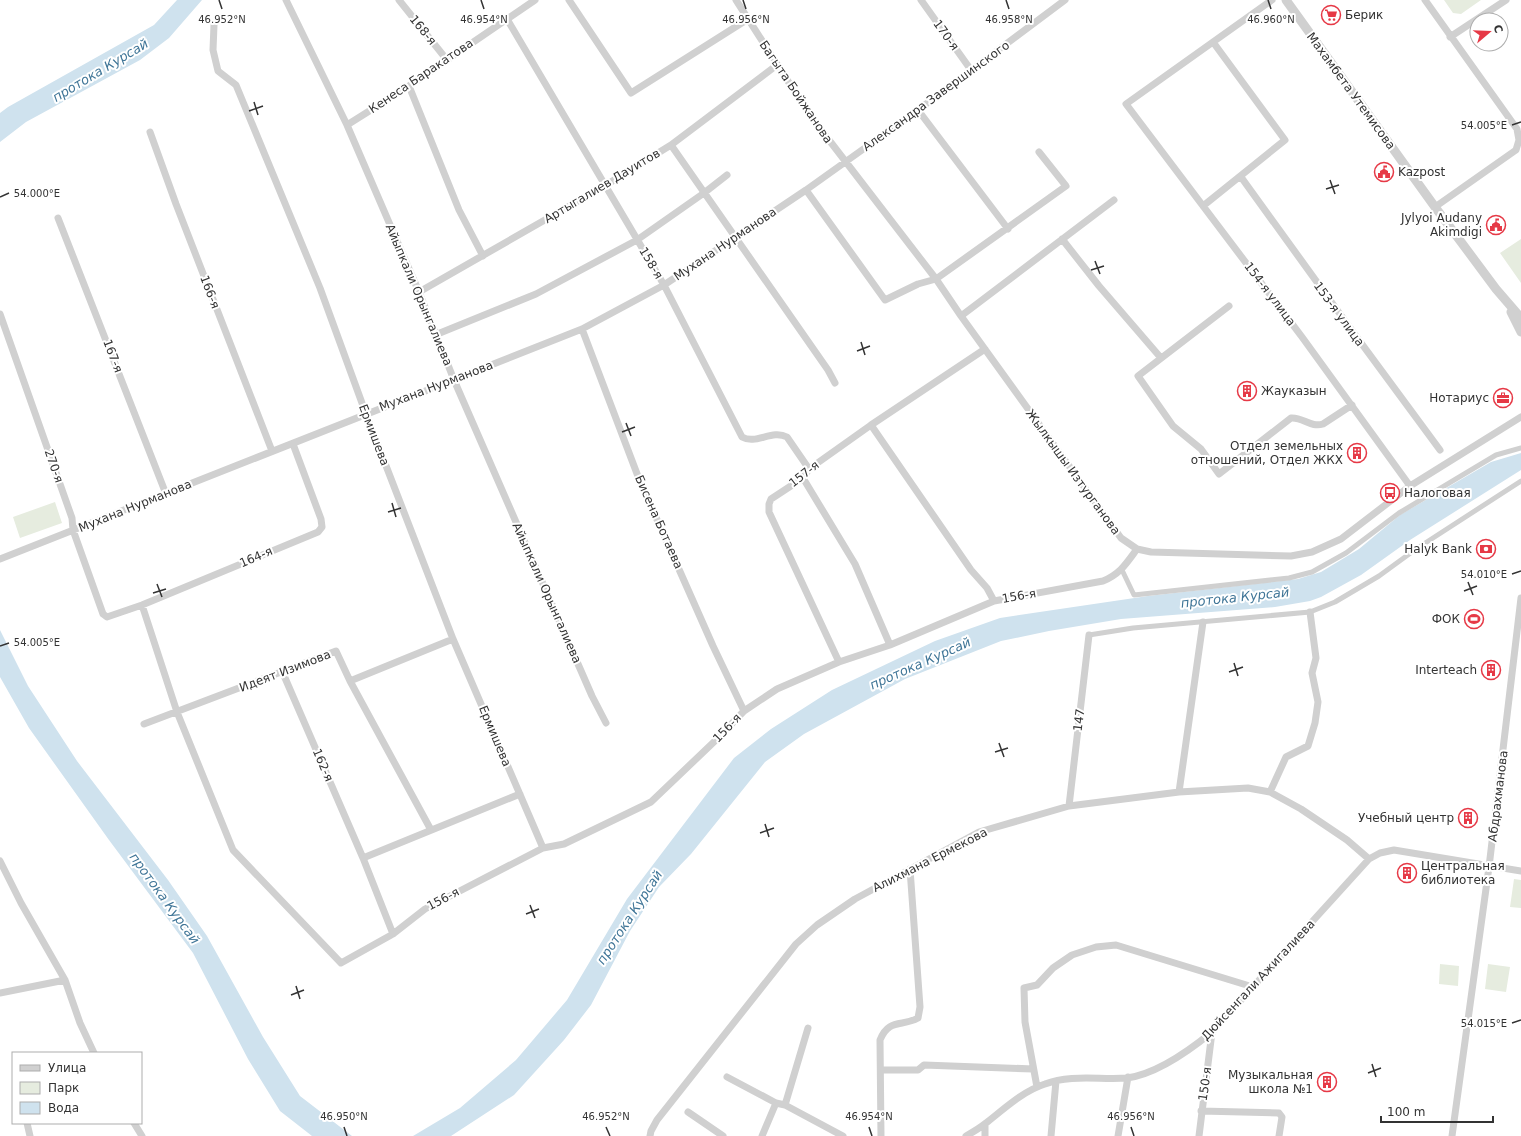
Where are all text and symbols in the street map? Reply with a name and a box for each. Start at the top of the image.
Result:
supermarket icon: Берик [1320,4,1342,26]
place label: Берик [1345,8,1383,22]
street label: 168-я [407,12,439,48]
north arrow [1469,12,1509,52]
text: 46.952°N [198,14,246,25]
text: 46.954°N [460,14,508,25]
text: 46.956°N [722,14,770,25]
text: 46.958°N [985,14,1033,25]
text: 46.960°N [1247,14,1295,25]
street label: 170-я [930,17,962,53]
text: С [1491,23,1505,35]
street label: Махамбета Утемисова [1304,30,1398,152]
water label: протока Курсай [50,36,151,105]
street label: Кенеса Баракатова [366,36,476,116]
street label: Багыта Бойжанова [756,38,836,146]
street label: Александра Завершинского [860,38,1012,154]
text: 54.005°E [1461,120,1507,131]
street label: Артыгалиев Дауитов [542,146,662,226]
public building icon: Kazpost [1373,161,1395,183]
place label: Kazpost [1398,165,1446,179]
text: 54.000°E [14,188,60,199]
street label: Мухана Нурманова [671,204,779,284]
place label: Jylyoi Audany Akimdigi [1400,211,1482,239]
public building icon: Jylyoi Audany Akimdigi [1485,214,1507,236]
street label: Айыпкали Орынгалиева [383,222,455,368]
street label: 158-я [636,245,666,281]
street label: 154-я улица [1241,259,1299,329]
street label: 166-я [197,273,223,311]
street label: 153-я улица [1311,279,1367,349]
street label: 167-я [100,337,126,375]
street label: Мухана Нурманова [377,358,495,414]
building icon: Жауказын [1236,380,1258,402]
place label: Жауказын [1261,384,1327,398]
office icon: Нотариус [1492,387,1514,409]
place label: Нотариус [1429,391,1489,405]
street label: Ермишева [356,402,392,468]
street label: Жылкышы Изтурганова [1023,407,1123,537]
place label: Отдел земельных отношений, Отдел ЖКХ [1191,439,1343,467]
building icon: Отдел земельных отношений, Отдел ЖКХ [1346,442,1368,464]
street label: 270-я [42,447,66,485]
street label: 157-я [786,458,822,490]
street label: Бисена Ботаева [632,473,686,571]
street label: Мухана Нурманова [76,477,194,535]
bus stop icon: Налоговая [1379,482,1401,504]
place label: Налоговая [1404,486,1471,500]
street label: Айыпкали Орынгалиева [510,520,584,666]
bank icon: Halyk Bank [1475,538,1497,560]
place label: Halyk Bank [1404,542,1472,556]
street label: 164-я [237,544,275,570]
text: 54.010°E [1461,569,1507,580]
water label: протока Курсай [1180,584,1290,611]
street label: 156-я [1001,586,1037,606]
sports icon: ФОК [1463,608,1485,630]
place label: ФОК [1432,612,1460,626]
water label: протока Курсай [867,634,973,692]
text: 54.005°E [14,637,60,648]
street label: Идеят Изимова [237,647,333,695]
building icon: Interteach [1480,659,1502,681]
place label: Interteach [1415,663,1477,677]
street label: Ермишева [476,703,514,769]
street label: 147 [1071,708,1087,732]
street label: 156-я [710,711,744,745]
street label: 162-я [310,746,336,784]
street label: Абдрахманова [1485,749,1511,843]
building icon: Учебный центр [1457,807,1479,829]
place label: Учебный центр [1358,811,1454,825]
street label: Алихмана Ермекова [870,825,990,895]
water label: протока Курсай [127,850,203,947]
place label: Центральная библиотека [1421,859,1505,887]
building icon: Центральная библиотека [1396,862,1418,884]
water label: протока Курсай [593,868,665,967]
street label: 156-я [425,885,461,913]
street label: Дюйсенгали Ажигалиева [1198,917,1318,1043]
text: 54.015°E [1461,1018,1507,1029]
legend [12,1052,142,1124]
text: Улица [48,1061,86,1075]
street label: 150-я [1196,1066,1214,1102]
place label: Музыкальная школа №1 [1228,1068,1313,1096]
building icon: Музыкальная школа №1 [1316,1071,1338,1093]
text: Парк [48,1081,79,1095]
scale bar [1381,1098,1493,1124]
text: Вода [48,1101,79,1115]
text: 100 m [1387,1105,1425,1119]
text: 46.950°N [320,1111,368,1122]
text: 46.952°N [582,1111,630,1122]
text: 46.954°N [845,1111,893,1122]
text: 46.956°N [1107,1111,1155,1122]

